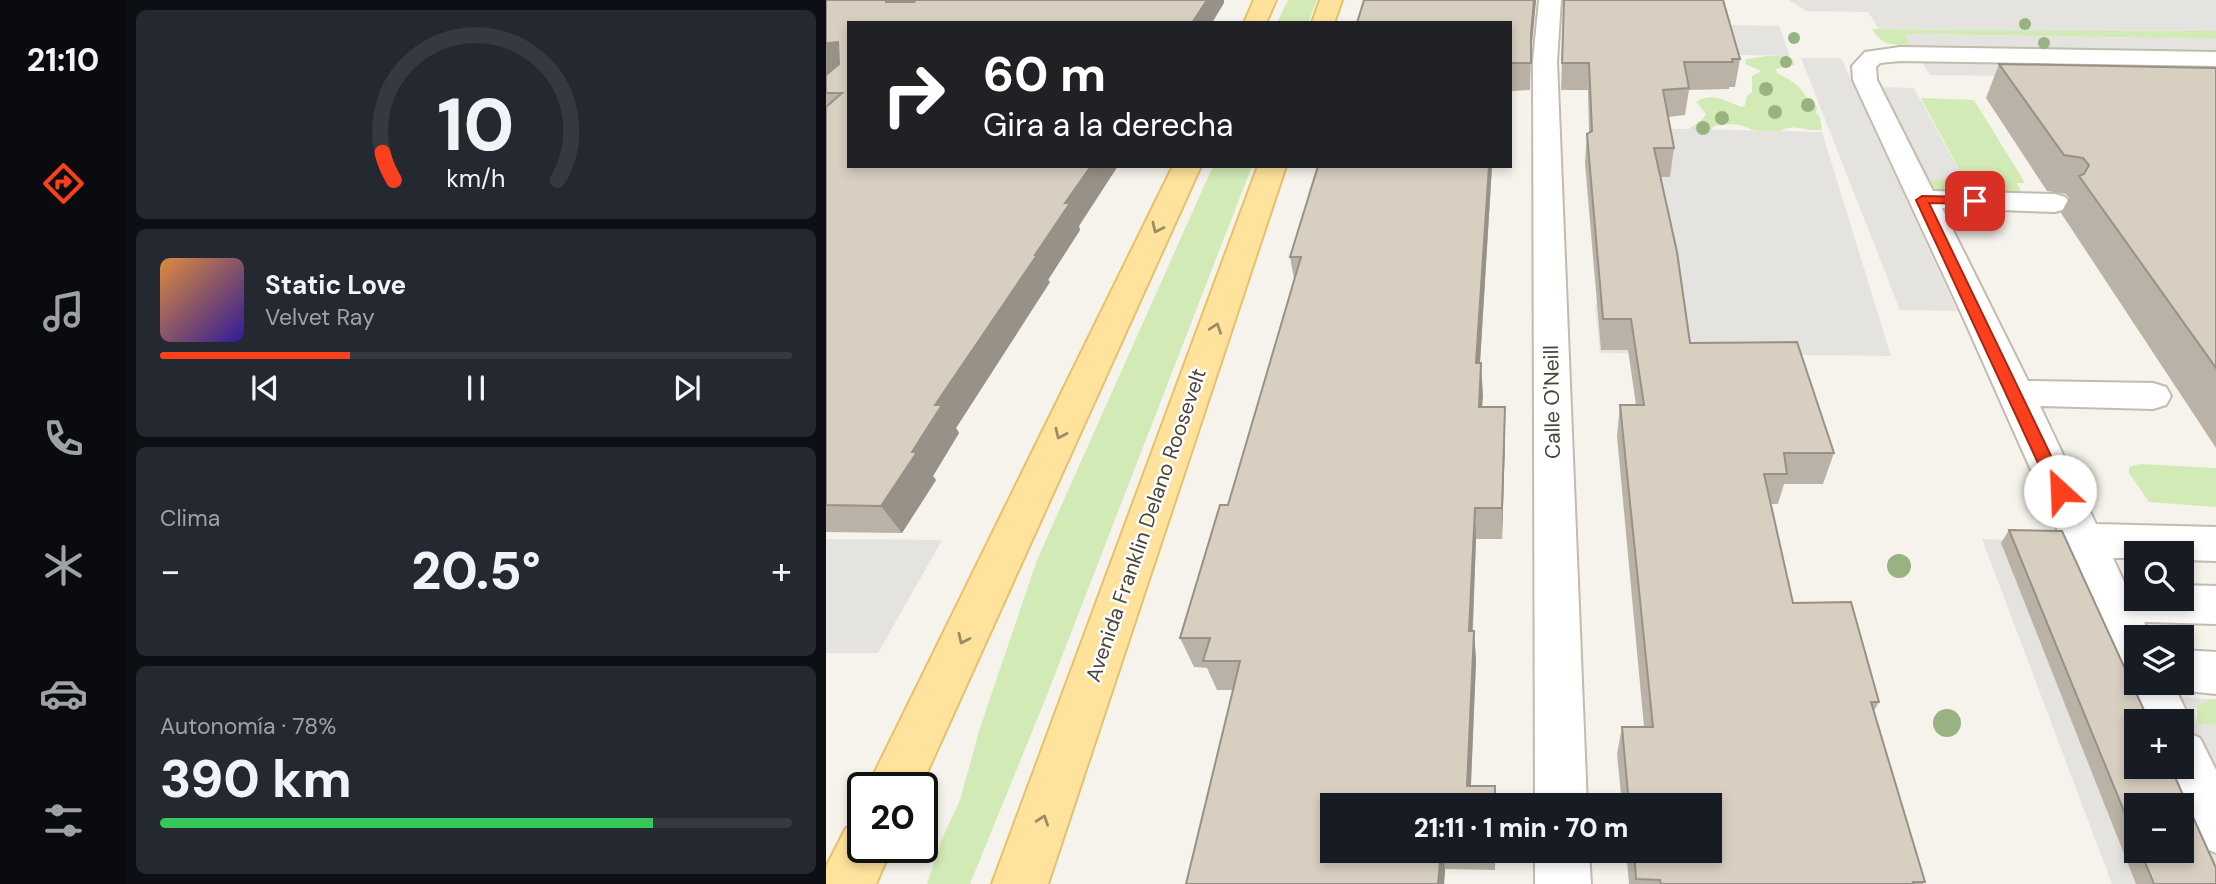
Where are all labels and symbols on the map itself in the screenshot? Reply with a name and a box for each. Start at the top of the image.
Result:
pin [1945,171,2005,231]
one-way arrow [1152,221,1166,233]
one-way arrow [1208,322,1222,334]
street label: Calle O'Neill [1537,345,1567,459]
street label: Avenida Franklin Delano Roosevelt [1079,365,1213,685]
one-way arrow [1054,427,1068,439]
position arrow [2023,454,2097,528]
one-way arrow [957,632,971,644]
speed limit sign: 20 [847,772,938,863]
one-way arrow [1035,814,1049,826]

